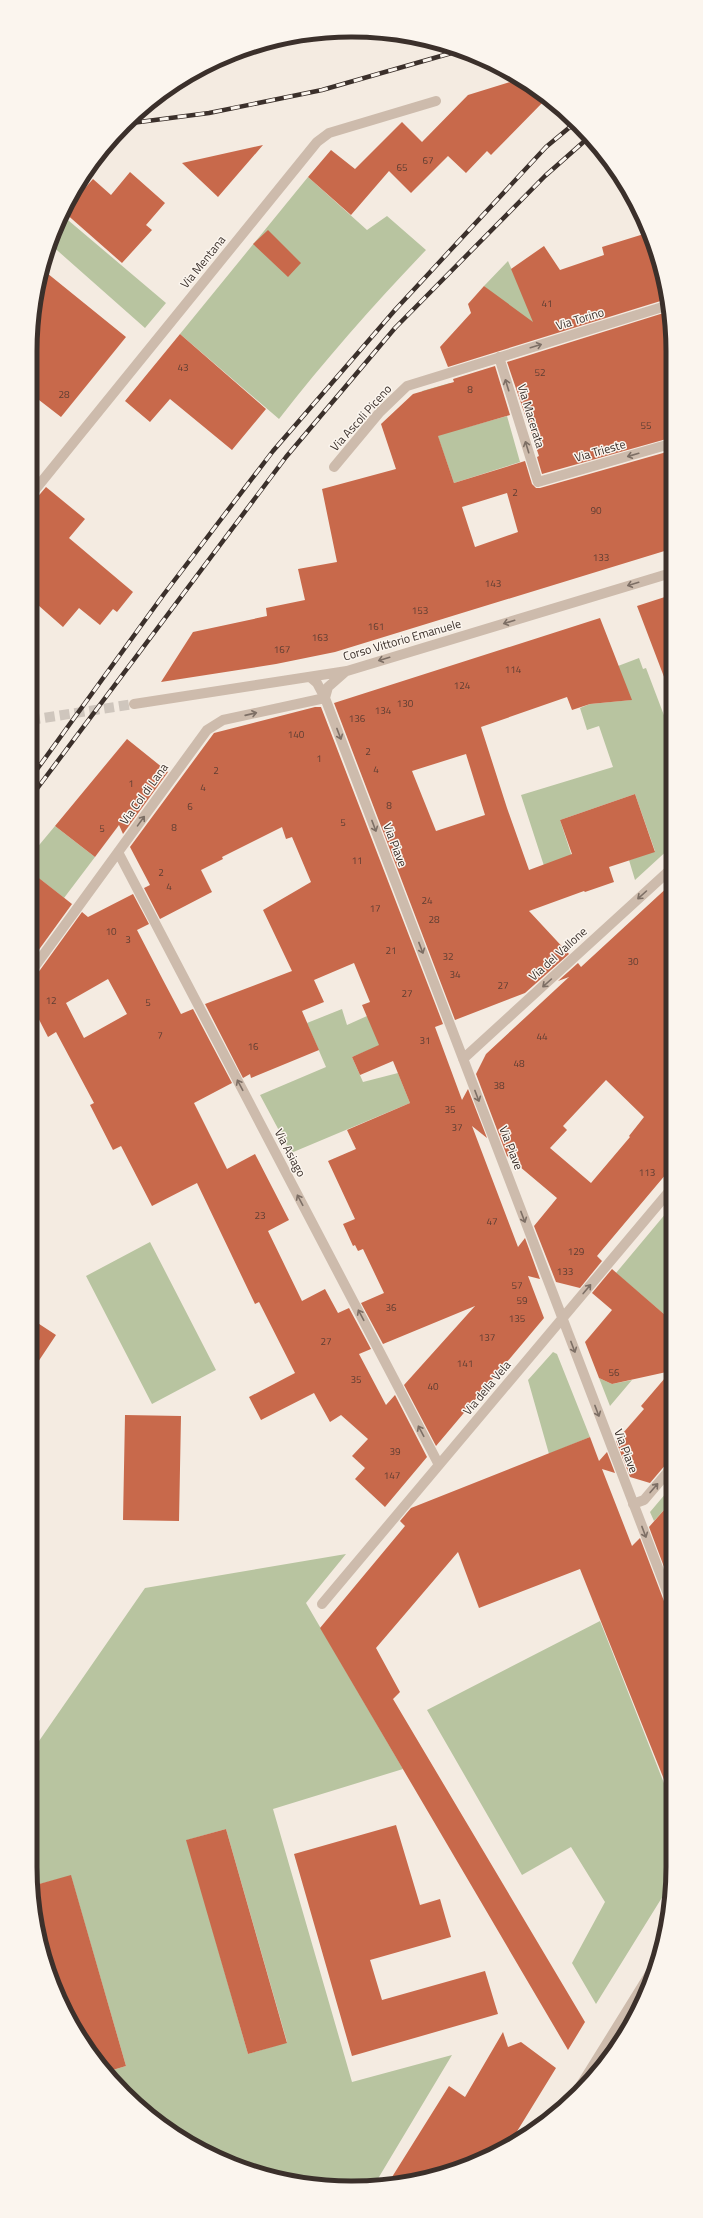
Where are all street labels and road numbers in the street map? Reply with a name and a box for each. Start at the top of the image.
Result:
street label: Via Mentana [175,231,230,292]
street label: Via Torino [553,302,606,335]
street label: Via Ascoli Piceno [325,380,396,455]
street label: Via Macerata [513,382,550,450]
street label: Via Trieste [572,434,628,467]
street label: Corso Vittorio Emanuele [341,614,463,665]
street label: Via Col di Lana [115,759,173,829]
street label: Via Piave [378,820,413,870]
street label: Via del Vallone [524,922,591,985]
street label: Via Piave [494,1123,529,1173]
street label: Via Asiago [270,1125,311,1180]
street label: Via della Vela [458,1356,515,1419]
street label: Via Piave [609,1426,644,1476]

